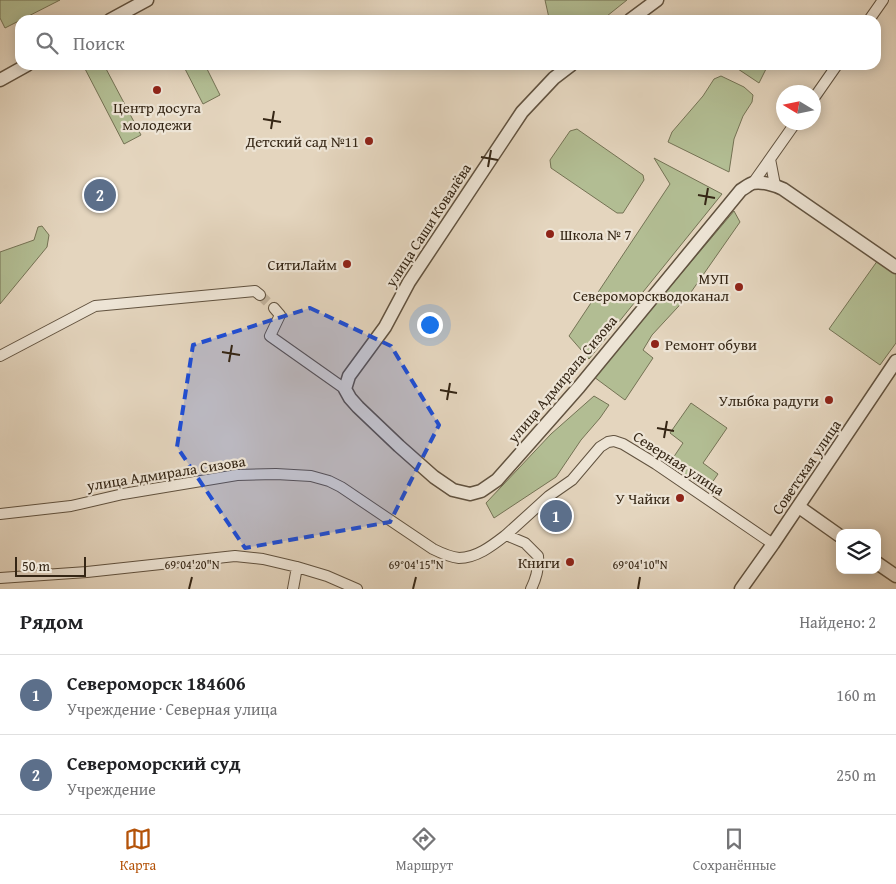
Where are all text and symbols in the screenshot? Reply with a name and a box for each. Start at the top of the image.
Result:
search box [15,15,881,70]
icon: search [33,29,61,57]
text: Поиск [73,29,125,57]
marker: Центр досуга молодежи [151,84,163,96]
north arrow [776,85,821,130]
place label: Центр досуга молодежи [113,97,202,135]
place label: Детский сад №11 [245,131,359,152]
marker: Детский сад №11 [363,135,375,147]
street label: улица Саши Ковалёва [380,158,476,292]
pin: 2 [84,176,116,214]
place label: Школа № 7 [560,224,631,245]
marker: Школа № 7 [544,228,556,240]
place label: СитиЛайм [267,254,337,275]
marker: СитиЛайм [341,258,353,270]
place label: МУП Североморскводоканал [573,268,729,306]
marker: МУП Североморскводоканал [733,281,745,293]
street label: улица Адмирала Сизова [502,310,622,448]
your location [417,312,443,338]
place label: Ремонт обуви [665,334,757,355]
marker: Ремонт обуви [649,338,661,350]
place label: Улыбка радуги [719,390,819,411]
marker: Улыбка радуги [823,394,835,406]
street label: Советская улица [766,415,846,519]
street label: Северная улица [629,426,729,501]
street label: улица Адмирала Сизова [84,450,248,496]
place label: У Чайки [616,488,670,509]
marker: У Чайки [674,492,686,504]
pin: 1 [540,497,572,535]
map controls [836,529,881,574]
button: layers [836,529,881,574]
place label: Книги [518,552,560,573]
scale bar [15,554,86,577]
text: 50 m [22,556,50,576]
text: 69°04'20"N [164,556,220,573]
text: 69°04'15"N [388,556,444,573]
marker: Книги [564,556,576,568]
text: 69°04'10"N [612,556,668,573]
text: Рядом [20,606,83,637]
text: Найдено: 2 [799,610,876,634]
text: Североморск 184606 [67,669,245,697]
text: 1 [32,683,40,707]
text: 160 m [836,683,876,707]
text: Учреждение · Северная улица [67,697,277,721]
text: Североморский суд [67,749,241,777]
text: 2 [32,763,40,787]
text: 250 m [836,763,876,787]
text: Учреждение [67,777,156,801]
tab: Карта [120,825,156,875]
tab: Маршрут [396,825,453,875]
tab: Сохранённые [693,825,776,875]

